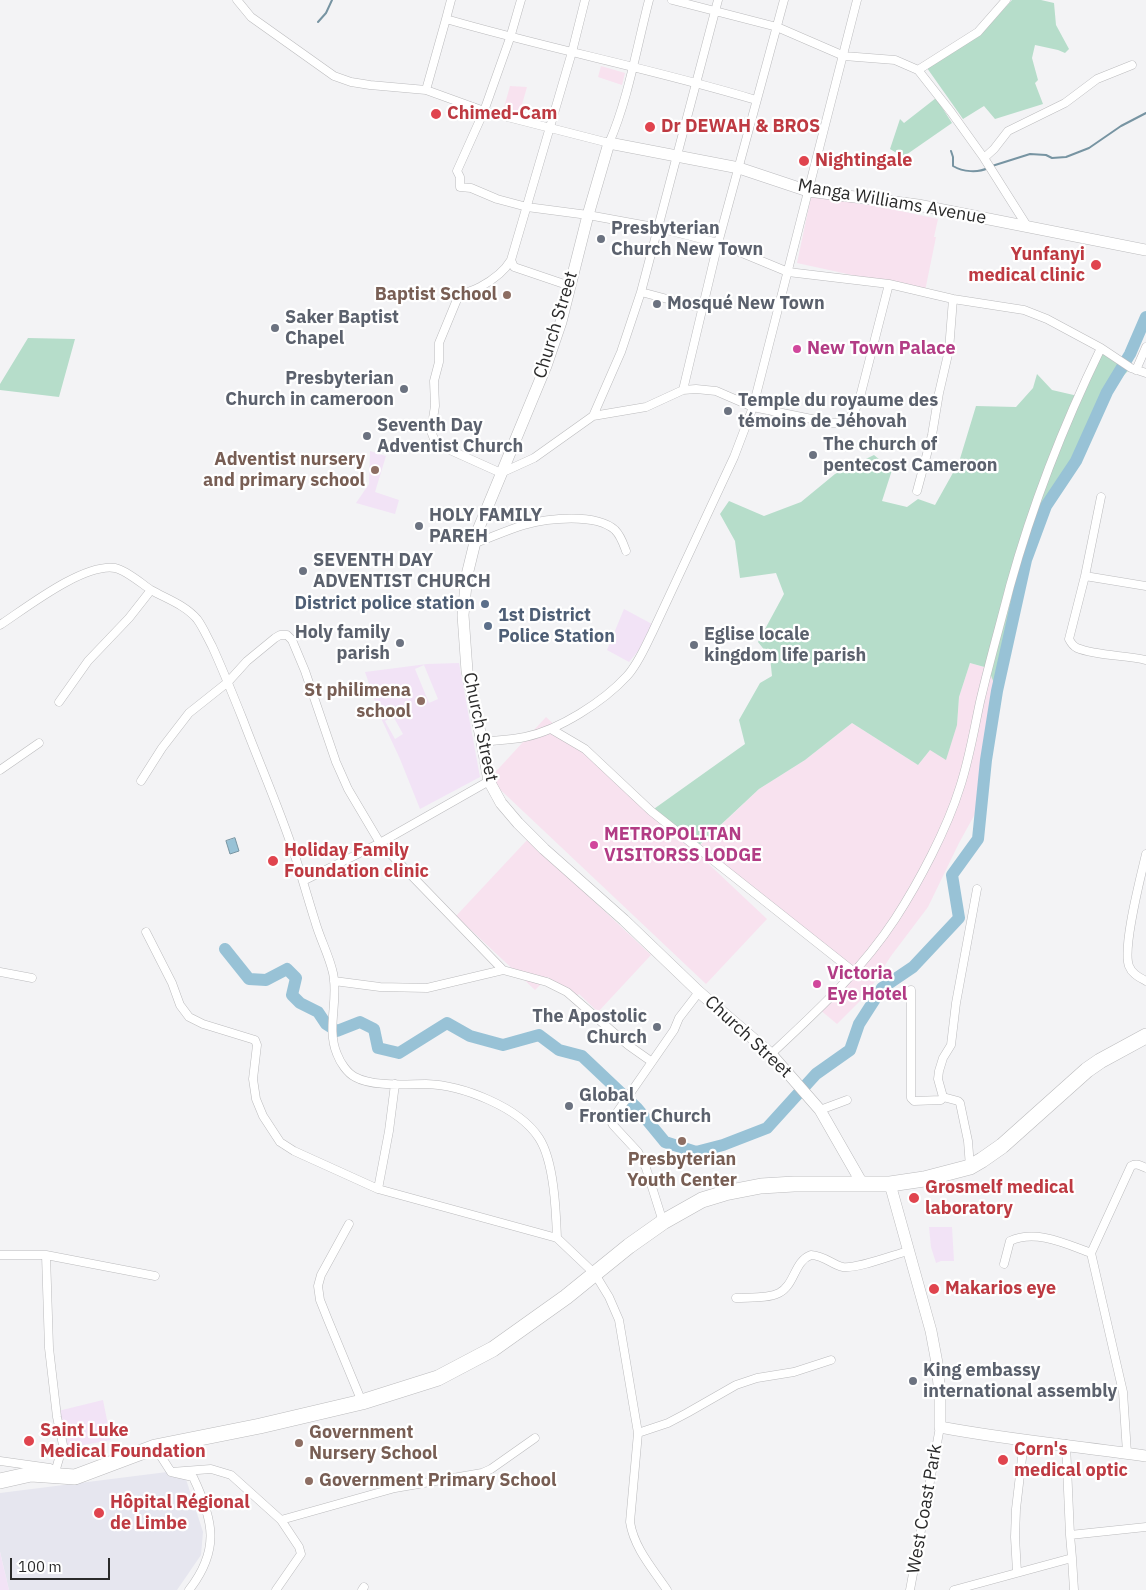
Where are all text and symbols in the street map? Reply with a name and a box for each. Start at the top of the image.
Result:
place label: Chimed-Cam [447,103,557,125]
marker: Chimed-Cam [429,107,443,121]
place label: Dr DEWAH & BROS [661,116,820,138]
marker: Dr DEWAH & BROS [643,120,657,134]
place label: Nightingale [815,150,912,172]
marker: Nightingale [797,154,811,168]
street label: Manga Williams Avenue [796,175,988,229]
place label: Presbyterian Church New Town [611,218,763,260]
marker: Presbyterian Church New Town [595,233,607,245]
place label: Yunfanyi medical clinic [968,244,1085,286]
marker: Yunfanyi medical clinic [1089,258,1103,272]
street label: Church Street [529,269,583,381]
place label: Baptist School [375,284,497,306]
marker: Baptist School [501,289,513,301]
place label: Mosqué New Town [667,293,825,315]
marker: Mosqué New Town [651,298,663,310]
place label: Saker Baptist Chapel [285,307,399,350]
marker: Saker Baptist Chapel [269,322,281,334]
place label: New Town Palace [807,338,956,360]
marker: New Town Palace [791,343,803,355]
place label: Presbyterian Church in cameroon [225,368,394,410]
marker: Presbyterian Church in cameroon [398,383,410,395]
place label: Temple du royaume des témoins de Jéhovah [738,390,938,432]
marker: Temple du royaume des témoins de Jéhovah [722,405,734,417]
place label: Seventh Day Adventist Church [377,415,523,458]
marker: Seventh Day Adventist Church [361,430,373,442]
place label: The church of pentecost Cameroon [823,434,998,476]
place label: Adventist nursery and primary school [203,449,365,492]
marker: The church of pentecost Cameroon [807,449,819,461]
marker: Adventist nursery and primary school [369,464,381,476]
place label: HOLY FAMILY PAREH [429,505,542,548]
marker: HOLY FAMILY PAREH [413,520,425,532]
place label: SEVENTH DAY ADVENTIST CHURCH [313,550,491,592]
marker: SEVENTH DAY ADVENTIST CHURCH [297,565,309,577]
place label: District police station [294,593,475,615]
marker: District police station [479,598,491,610]
place label: 1st District Police Station [498,605,615,648]
marker: 1st District Police Station [482,620,494,632]
place label: Holy family parish [295,622,390,664]
place label: Eglise locale kingdom life parish [704,624,866,666]
marker: Holy family parish [394,637,406,649]
marker: Eglise locale kingdom life parish [688,639,700,651]
street label: Church Street [458,670,502,784]
place label: St philimena school [304,680,411,722]
marker: St philimena school [415,695,427,707]
place label: METROPOLITAN VISITORSS LODGE [604,824,762,866]
marker: METROPOLITAN VISITORSS LODGE [588,839,600,851]
place label: Holiday Family Foundation clinic [284,840,429,882]
marker: Holiday Family Foundation clinic [266,854,280,868]
place label: Victoria Eye Hotel [827,963,907,1006]
marker: Victoria Eye Hotel [811,978,823,990]
street label: Church Street [700,991,796,1083]
place label: The Apostolic Church [532,1006,647,1048]
marker: The Apostolic Church [651,1021,663,1033]
place label: Global Frontier Church [579,1085,711,1128]
marker: Global Frontier Church [563,1100,575,1112]
marker: Presbyterian Youth Center [676,1135,688,1147]
place label: Presbyterian Youth Center [627,1149,737,1192]
place label: Grosmelf medical laboratory [925,1177,1074,1220]
marker: Grosmelf medical laboratory [907,1191,921,1205]
place label: Makarios eye [945,1278,1056,1300]
marker: Makarios eye [927,1282,941,1296]
place label: King embassy international assembly [923,1360,1117,1402]
marker: King embassy international assembly [907,1375,919,1387]
place label: Saint Luke Medical Foundation [40,1420,206,1462]
place label: Government Nursery School [309,1422,438,1465]
marker: Saint Luke Medical Foundation [22,1434,36,1448]
marker: Government Nursery School [293,1437,305,1449]
place label: Corn's medical optic [1014,1439,1128,1482]
street label: West Coast Park [903,1442,947,1576]
marker: Corn's medical optic [996,1453,1010,1467]
place label: Government Primary School [319,1470,556,1492]
marker: Government Primary School [303,1475,315,1487]
place label: Hôpital Régional de Limbe [110,1492,250,1535]
marker: Hôpital Régional de Limbe [92,1506,106,1520]
scale bar [12,1548,112,1580]
text: 100 m [18,1557,62,1576]

